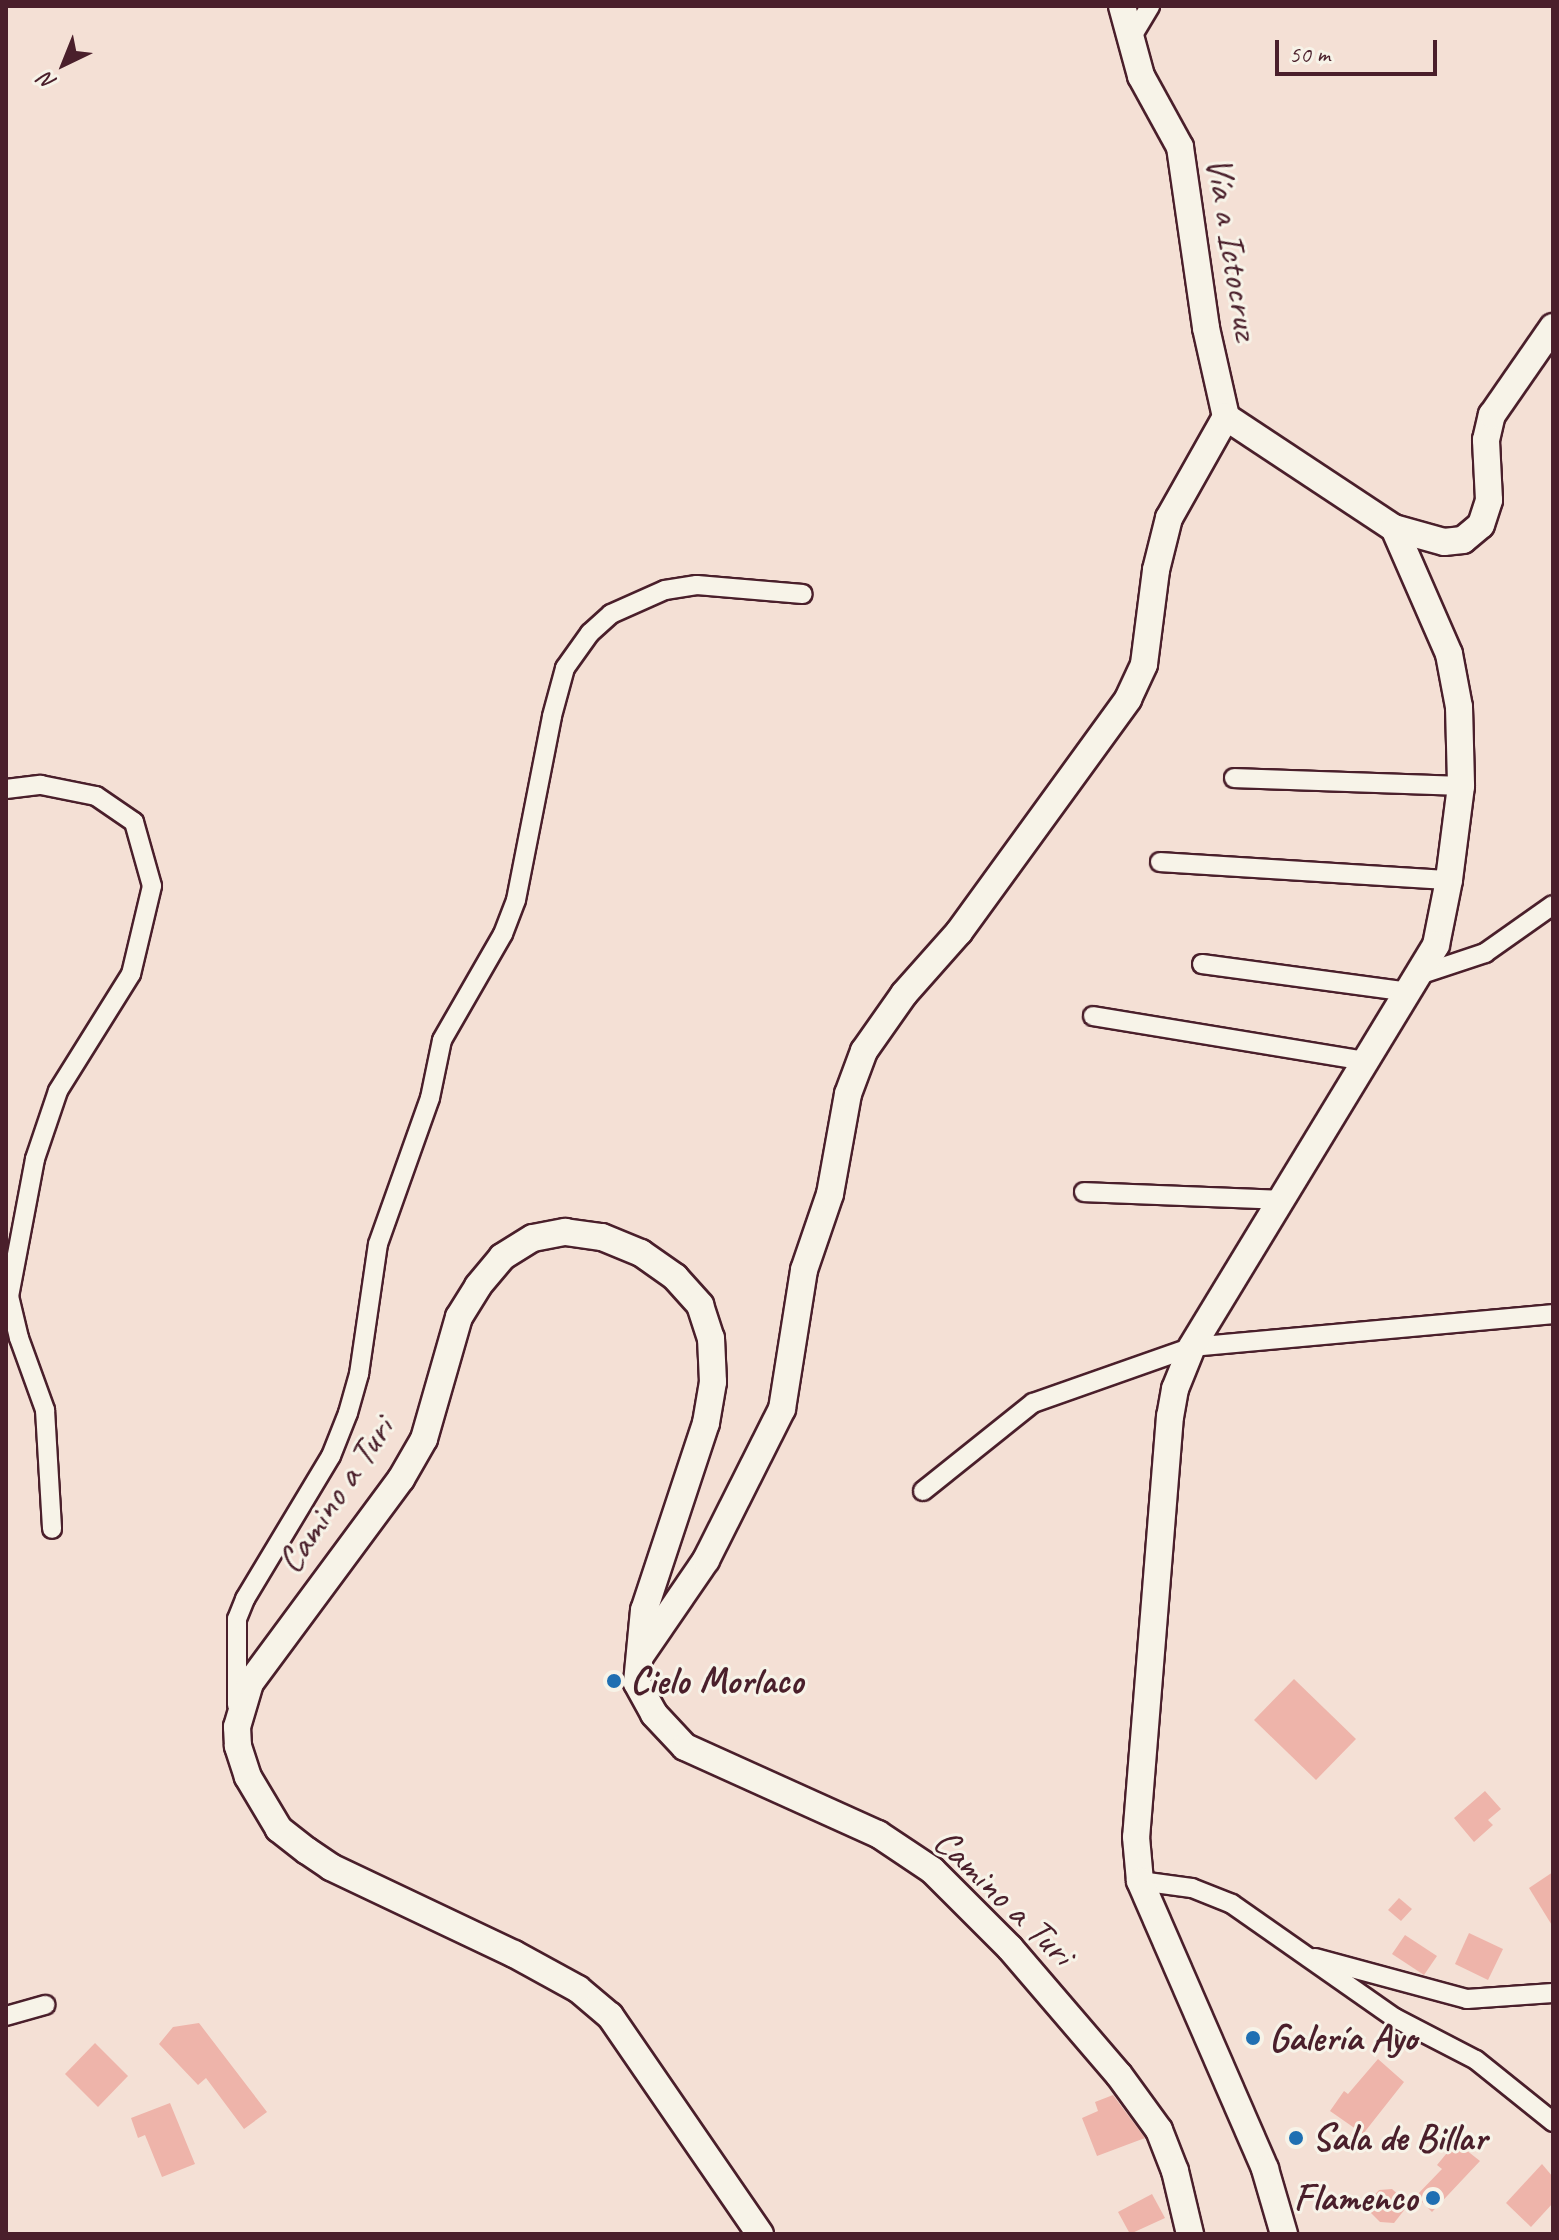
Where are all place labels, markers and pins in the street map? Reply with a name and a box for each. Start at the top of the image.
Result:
place label: Cielo Morlaco [630,1658,804,1704]
marker: Cielo Morlaco [605,1672,623,1690]
place label: Galería Ayo [1269,2015,1417,2061]
marker: Galería Ayo [1244,2029,1262,2047]
place label: Sala de Billar [1312,2115,1487,2161]
marker: Sala de Billar [1287,2129,1305,2147]
place label: Flamenco [1294,2175,1417,2221]
marker: Flamenco [1424,2189,1442,2207]

